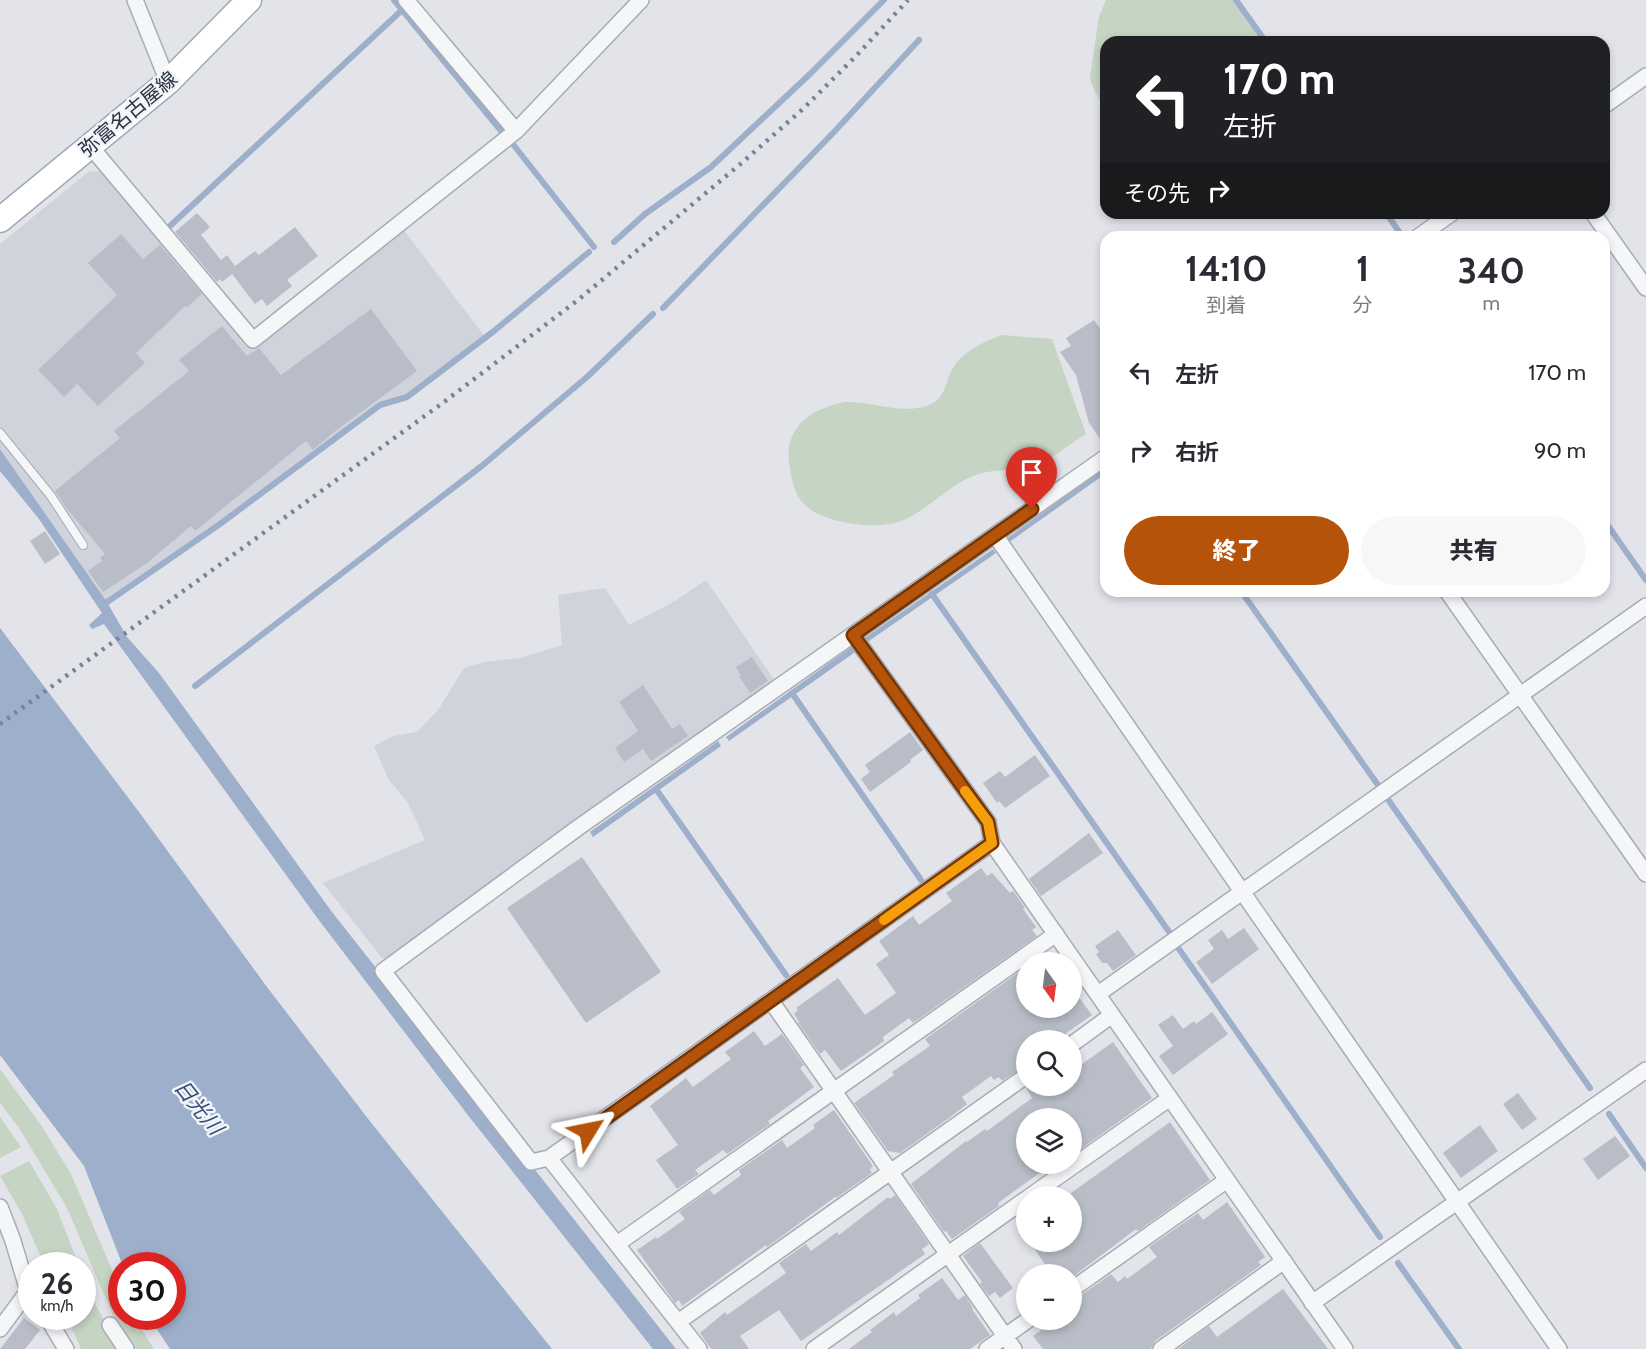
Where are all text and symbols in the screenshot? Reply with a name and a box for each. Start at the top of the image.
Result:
text: 170 m [1223,53,1335,105]
icon: left [1124,60,1202,138]
street label: 弥富名古屋線 [74,66,182,162]
text: 左折 [1223,110,1277,143]
icon: right [1202,174,1235,207]
text: その先 [1124,180,1190,207]
text: 14:10 [1185,246,1267,290]
text: 1 [1356,246,1369,290]
text: 340 [1458,248,1525,292]
text: m [1482,291,1500,315]
text: 到着 [1206,293,1246,317]
text: 分 [1353,293,1373,317]
icon: left [1124,356,1157,389]
text: 170 m [1528,359,1586,386]
text: 左折 [1175,361,1219,388]
icon: right [1124,434,1157,467]
text: 90 m [1534,437,1586,464]
text: 右折 [1175,439,1219,466]
pin [1006,447,1057,509]
icon: arrive [1015,456,1048,489]
button: 終了 [1124,516,1349,585]
button: 共有 [1361,516,1586,585]
north arrow [1016,952,1082,1018]
map controls [1016,952,1082,1330]
button: search [1016,1030,1082,1096]
water label: 日光川 [169,1075,230,1141]
position arrow [556,1099,620,1163]
button: layers [1016,1108,1082,1174]
button: + [1016,1186,1082,1252]
speed limit sign: 30 [108,1252,186,1330]
button: − [1016,1264,1082,1330]
text: 26 [41,1265,73,1302]
text: km/h [41,1297,73,1315]

